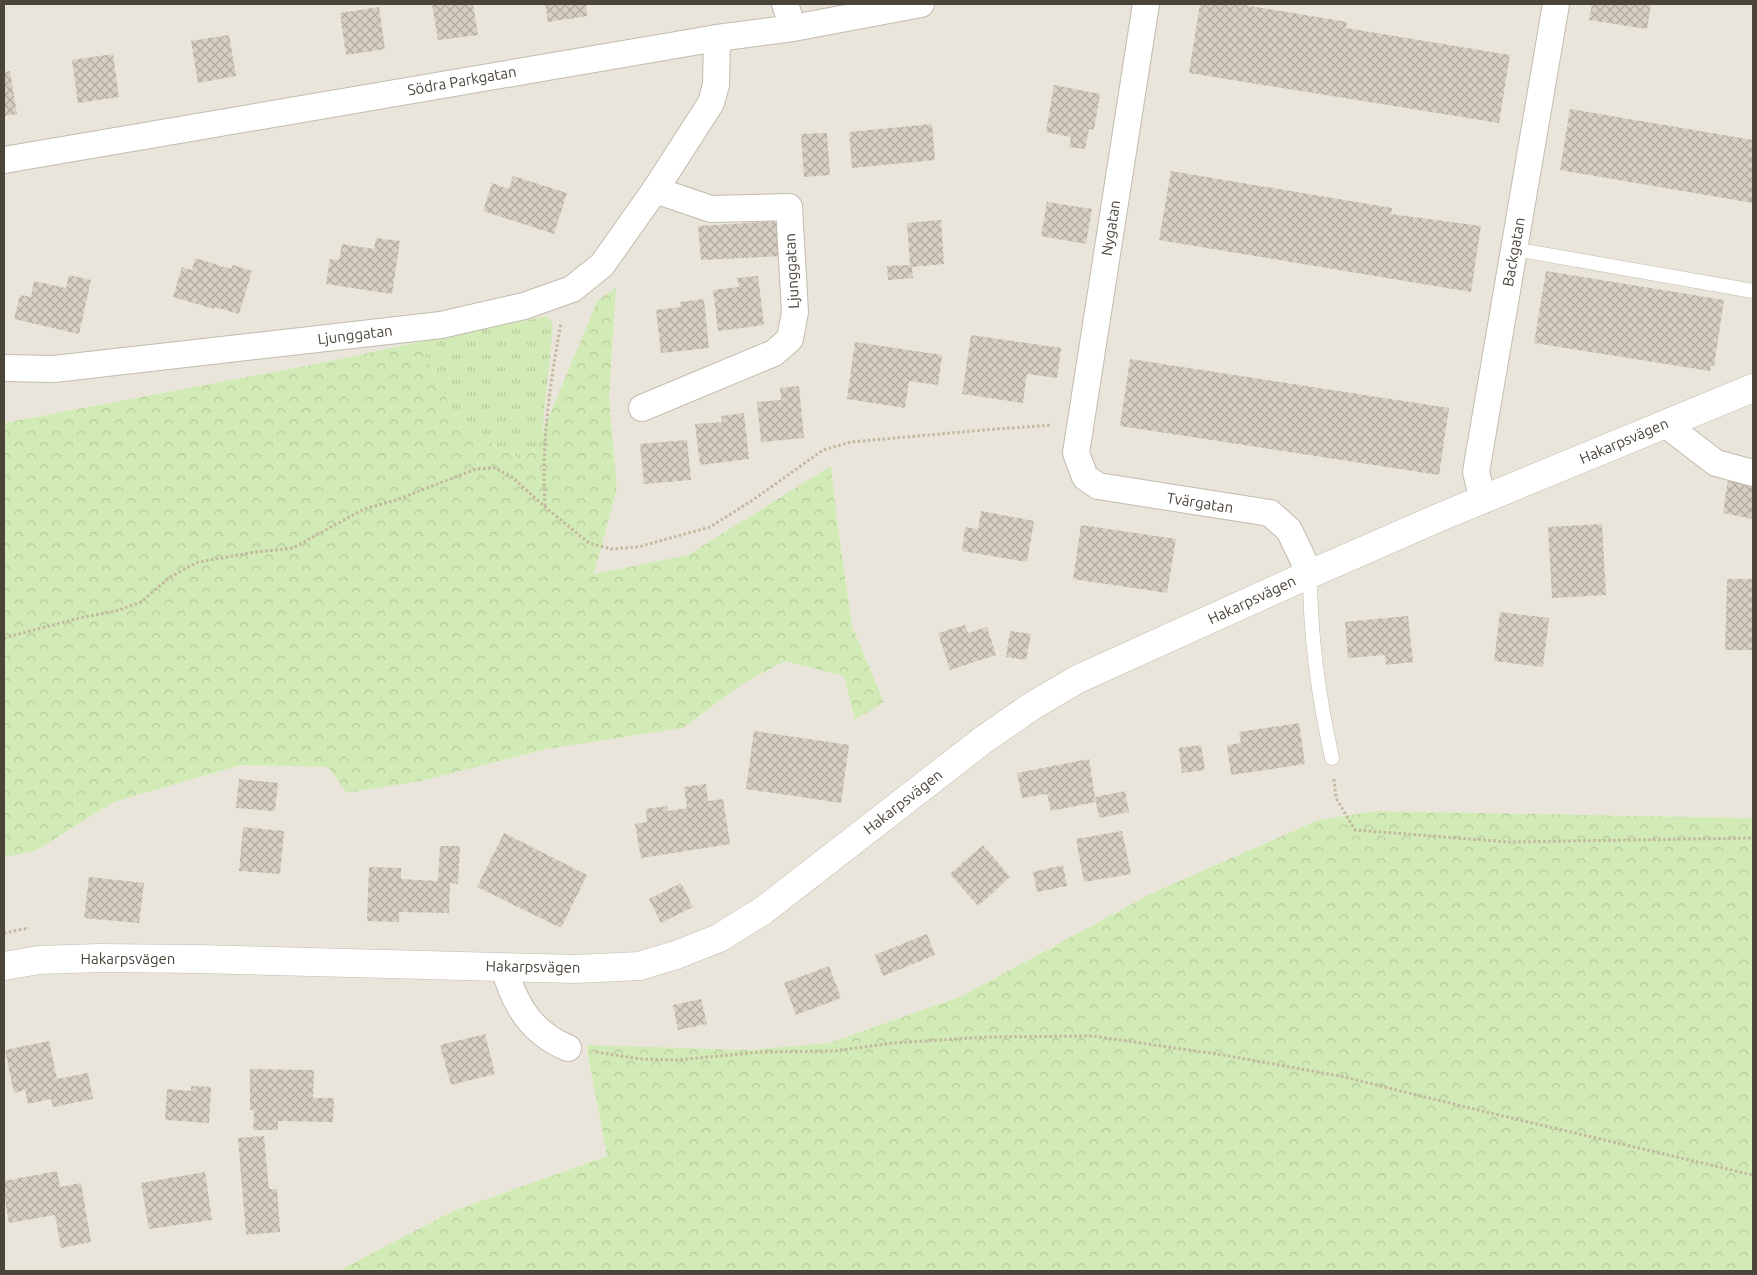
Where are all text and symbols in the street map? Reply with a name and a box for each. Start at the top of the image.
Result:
street label: Södra Parkgatan [406,63,518,98]
street label: Nygatan [1098,199,1123,257]
street label: Backgatan [1499,216,1528,288]
street label: Ljunggatan [781,233,802,309]
street label: Ljunggatan [316,321,393,348]
street label: Hakarpsvägen [1577,414,1671,467]
street label: Tvärgatan [1166,489,1235,516]
street label: Hakarpsvägen [1205,572,1298,627]
street label: Hakarpsvägen [860,766,945,838]
street label: Hakarpsvägen [81,950,175,967]
street label: Hakarpsvägen [485,957,581,976]

